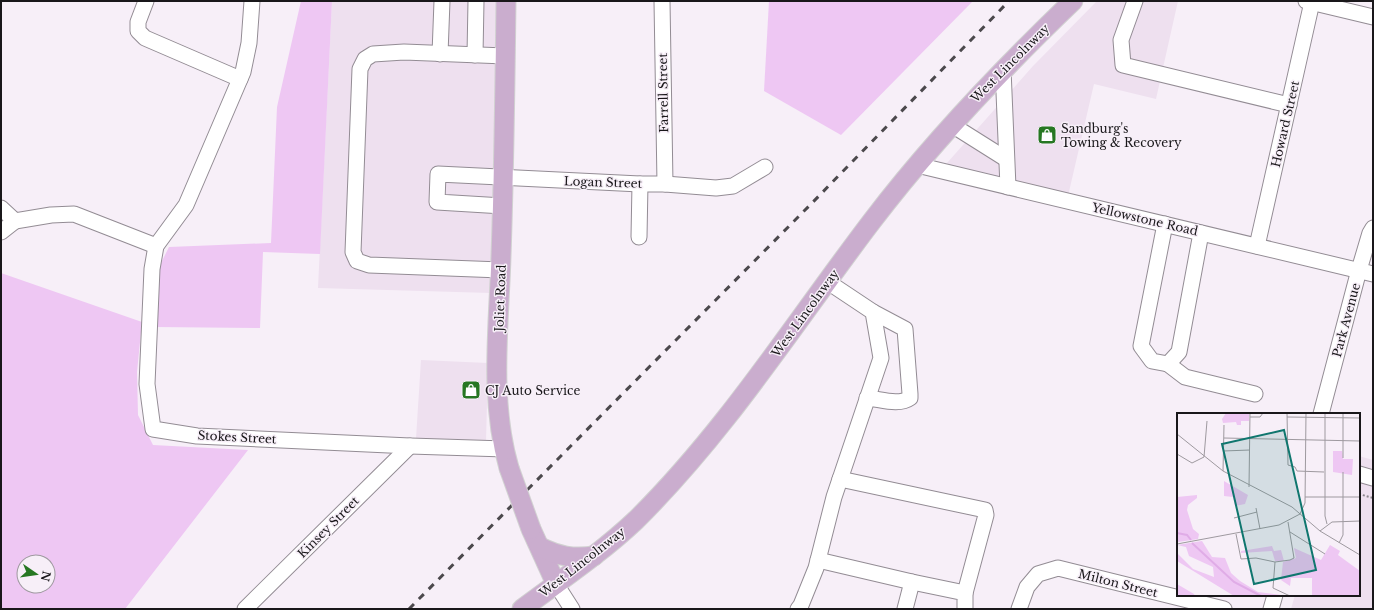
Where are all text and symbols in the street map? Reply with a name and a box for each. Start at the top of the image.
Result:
street label: West Lincolnway [967,20,1053,106]
street label: Farrell Street [655,53,671,133]
street label: Howard Street [1268,79,1302,169]
place label: Sandburg's Towing & Recovery [1061,121,1182,150]
shop icon: Sandburg's Towing & Recovery [1036,124,1058,146]
street label: Logan Street [564,173,643,191]
street label: Yellowstone Road [1090,199,1199,238]
street label: Joliet Road [491,264,509,334]
street label: West Lincolnway [767,266,842,361]
street label: Park Avenue [1329,281,1363,359]
shop icon: CJ Auto Service [460,379,482,401]
place label: CJ Auto Service [485,383,580,398]
inset map [1177,413,1360,596]
street label: Stokes Street [197,427,277,447]
street label: Kinsey Street [294,493,362,561]
street label: West Lincolnway [535,524,628,601]
north arrow [16,554,56,594]
street label: Milton Street [1077,566,1160,600]
text: N [38,570,54,584]

